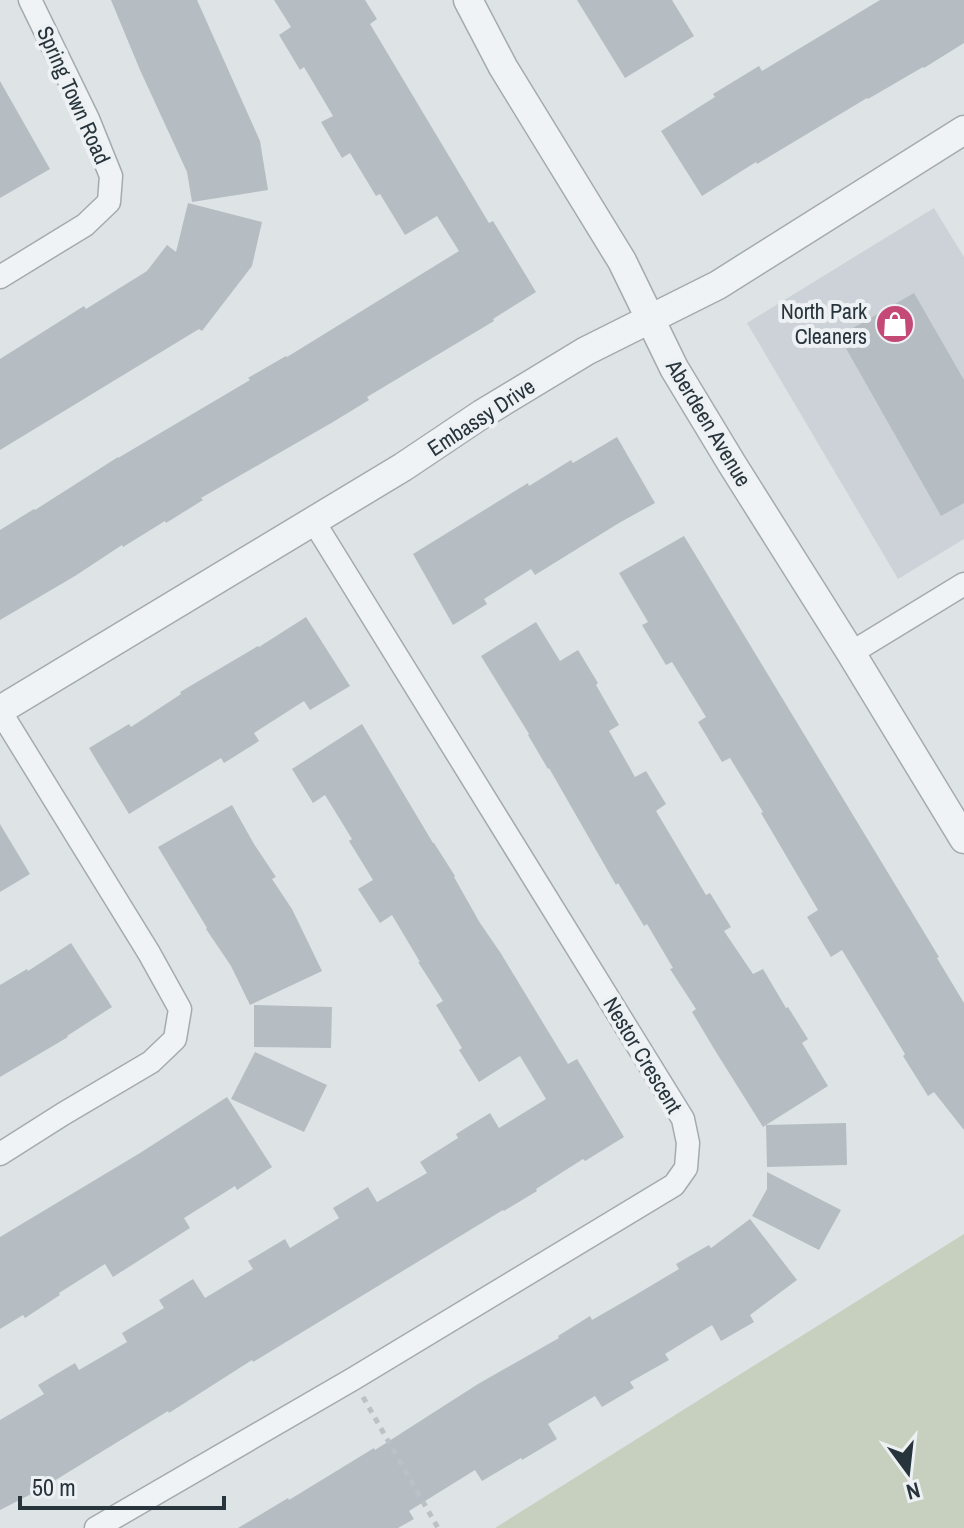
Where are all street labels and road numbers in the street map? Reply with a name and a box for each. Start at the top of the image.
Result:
street label: Spring Town Road [30,21,118,169]
street label: Aberdeen Avenue [659,353,759,492]
street label: Embassy Drive [422,371,540,463]
street label: Nestor Crescent [597,991,689,1119]

